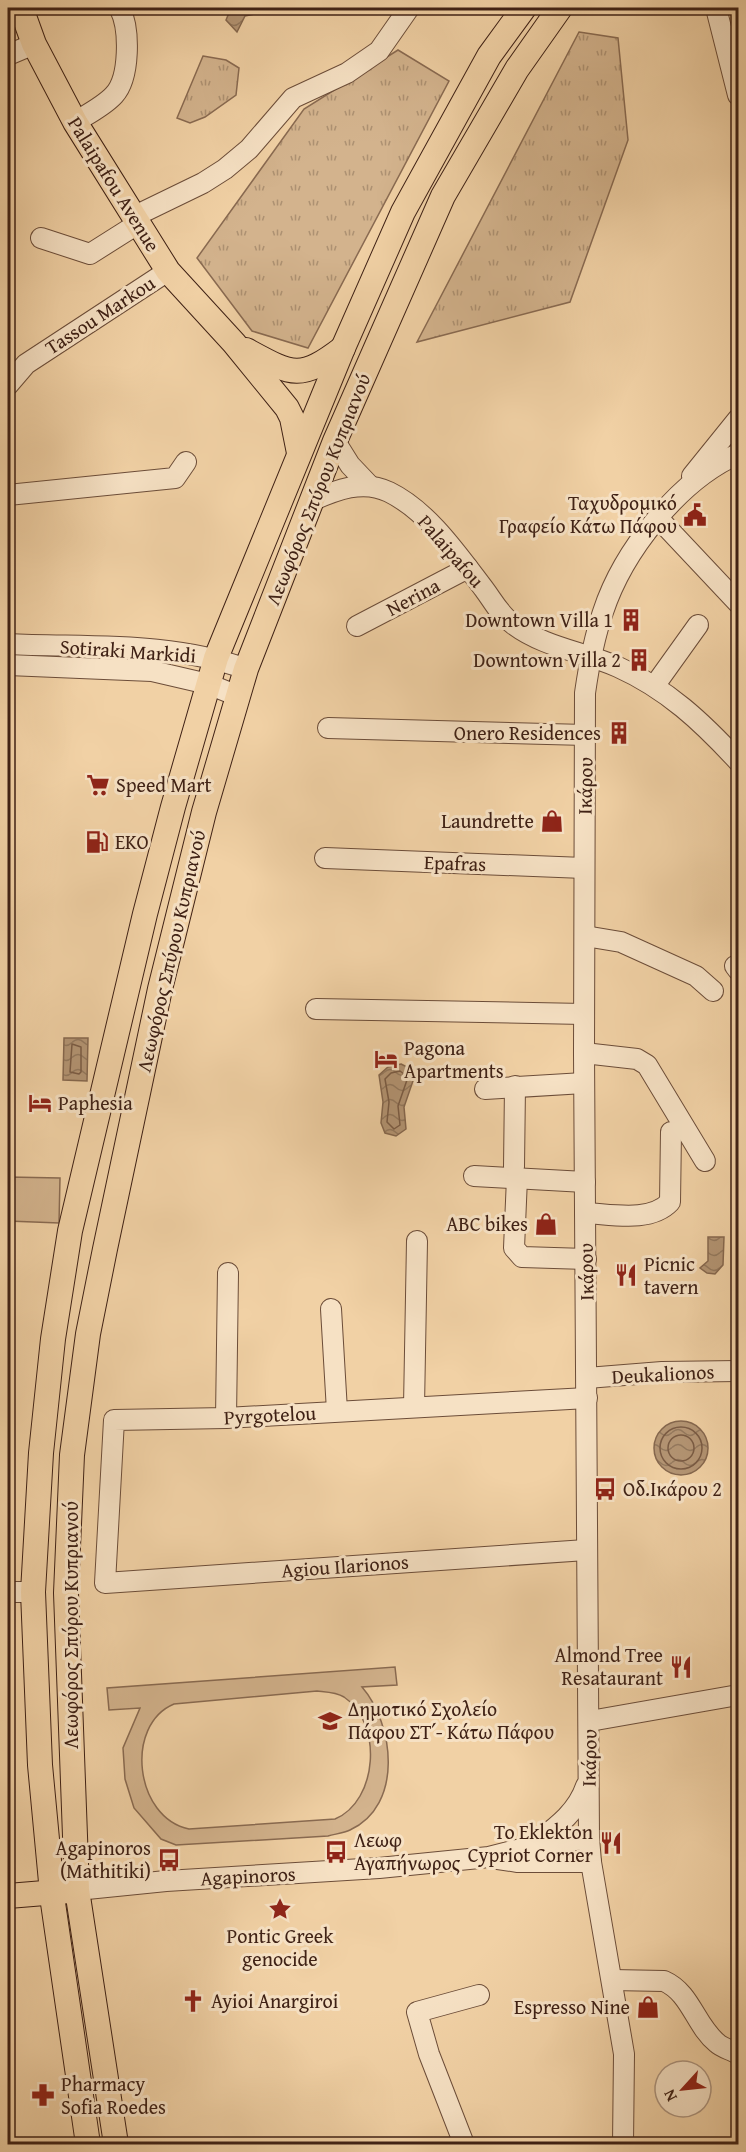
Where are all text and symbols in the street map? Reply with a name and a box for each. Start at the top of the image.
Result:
street label: Palaipafou Avenue [61,111,168,257]
street label: Tassou Markou [39,268,161,361]
street label: Λεωφόρος Σπύρου Κυπριανού [258,369,377,609]
place label: Ταχυδρομικό Γραφείο Κάτω Πάφου [499,488,677,540]
public building icon: Ταχυδρομικό Γραφείο Κάτω Πάφου [682,502,708,528]
street label: Palaipafou [411,508,491,594]
street label: Nerina [381,570,445,623]
place label: Downtown Villa 1 [465,605,613,634]
building icon: Downtown Villa 1 [618,607,644,633]
street label: Sotiraki Markidi [59,631,197,670]
place label: Downtown Villa 2 [473,645,621,674]
building icon: Downtown Villa 2 [626,647,652,673]
place label: Onero Residences [454,718,601,747]
building icon: Onero Residences [606,720,632,746]
street label: Ικάρου [569,757,600,815]
place label: Speed Mart [116,770,212,799]
supermarket icon: Speed Mart [85,772,111,798]
place label: Laundrette [441,806,534,835]
shop icon: Laundrette [539,808,565,834]
place label: EKO [115,827,149,856]
street label: Λεωφόρος Σπύρου Κυπριανού [129,827,213,1075]
fuel station icon: EKO [84,829,110,855]
street label: Epafras [423,847,487,878]
place label: Pagona Apartments [404,1033,504,1085]
hotel icon: Pagona Apartments [373,1046,399,1072]
place label: Paphesia [58,1088,133,1117]
hotel icon: Paphesia [27,1090,53,1116]
place label: ABC bikes [446,1209,528,1238]
shop icon: ABC bikes [533,1211,559,1237]
street label: Ικάρου [570,1243,601,1301]
place label: Picnic tavern [644,1249,699,1301]
restaurant icon: Picnic tavern [613,1262,639,1288]
street label: Deukalionos [611,1356,715,1391]
street label: Pyrgotelou [223,1398,317,1431]
place label: Οδ.Ικάρου 2 [623,1474,722,1503]
bus stop icon: Οδ.Ικάρου 2 [592,1476,618,1502]
street label: Λεωφόρος Σπύρου Κυπριανού [56,1501,85,1749]
street label: Agiou Ilarionos [280,1547,410,1584]
place label: Almond Tree Resataurant [554,1640,663,1692]
restaurant icon: Almond Tree Resataurant [668,1654,694,1680]
place label: Δημοτικό Σχολείο Πάφου ΣΤ΄ - Κάτω Πάφου [348,1694,554,1746]
school or university icon: Δημοτικό Σχολείο Πάφου ΣΤ΄ - Κάτω Πάφου [317,1708,343,1734]
street label: Ικάρου [573,1729,604,1787]
place label: To Eklekton Cypriot Corner [468,1817,593,1869]
place label: Λεωφ Αγαπήνωρος [354,1825,461,1877]
restaurant icon: To Eklekton Cypriot Corner [598,1830,624,1856]
place label: Agapinoros (Mathitiki) [56,1833,151,1885]
bus stop icon: Λεωφ Αγαπήνωρος [323,1839,349,1865]
bus stop icon: Agapinoros (Mathitiki) [156,1847,182,1873]
street label: Agapinoros [200,1859,296,1892]
place icon: Pontic Greek genocide [267,1896,293,1922]
place label: Pontic Greek genocide [227,1921,334,1973]
place label: Ayioi Anargiroi [211,1986,339,2015]
church icon: Ayioi Anargiroi [180,1988,206,2014]
place label: Espresso Nine [514,1992,630,2021]
shop icon: Espresso Nine [635,1994,661,2020]
north arrow [653,2059,713,2119]
place label: Pharmacy Sofia Roedes [61,2069,166,2121]
pharmacy icon: Pharmacy Sofia Roedes [30,2082,56,2108]
text: N [656,2085,683,2106]

